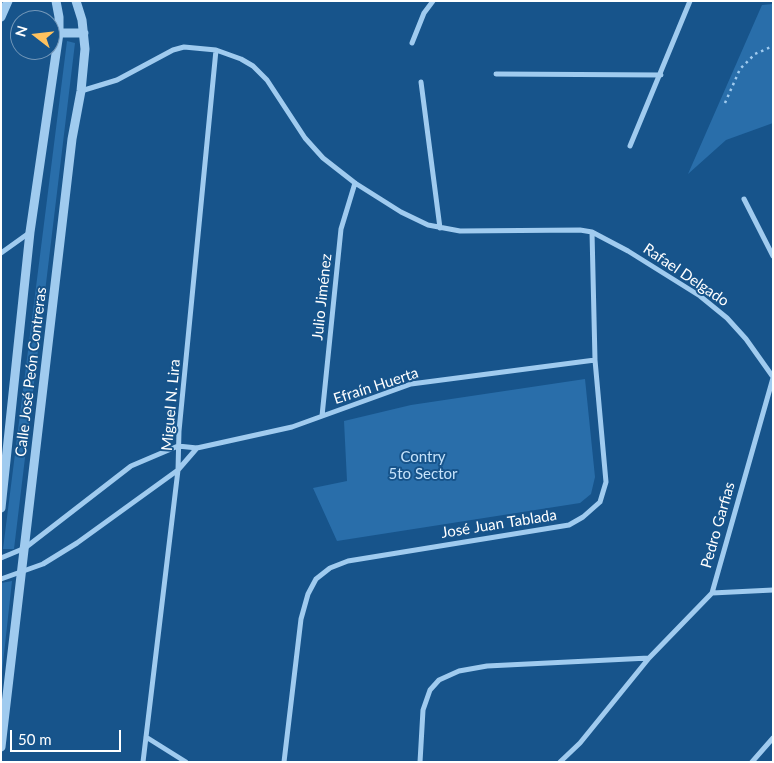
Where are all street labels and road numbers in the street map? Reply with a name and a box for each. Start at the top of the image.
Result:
street label: Rafael Delgado [640,240,732,310]
street label: Julio Jiménez [308,253,336,341]
street label: Calle José Peón Contreras [12,286,50,458]
street label: Miguel N. Lira [158,358,184,452]
street label: Efraín Huerta [331,364,421,408]
street label: Pedro Garfias [697,480,739,570]
street label: José Juan Tablada [440,506,558,542]

